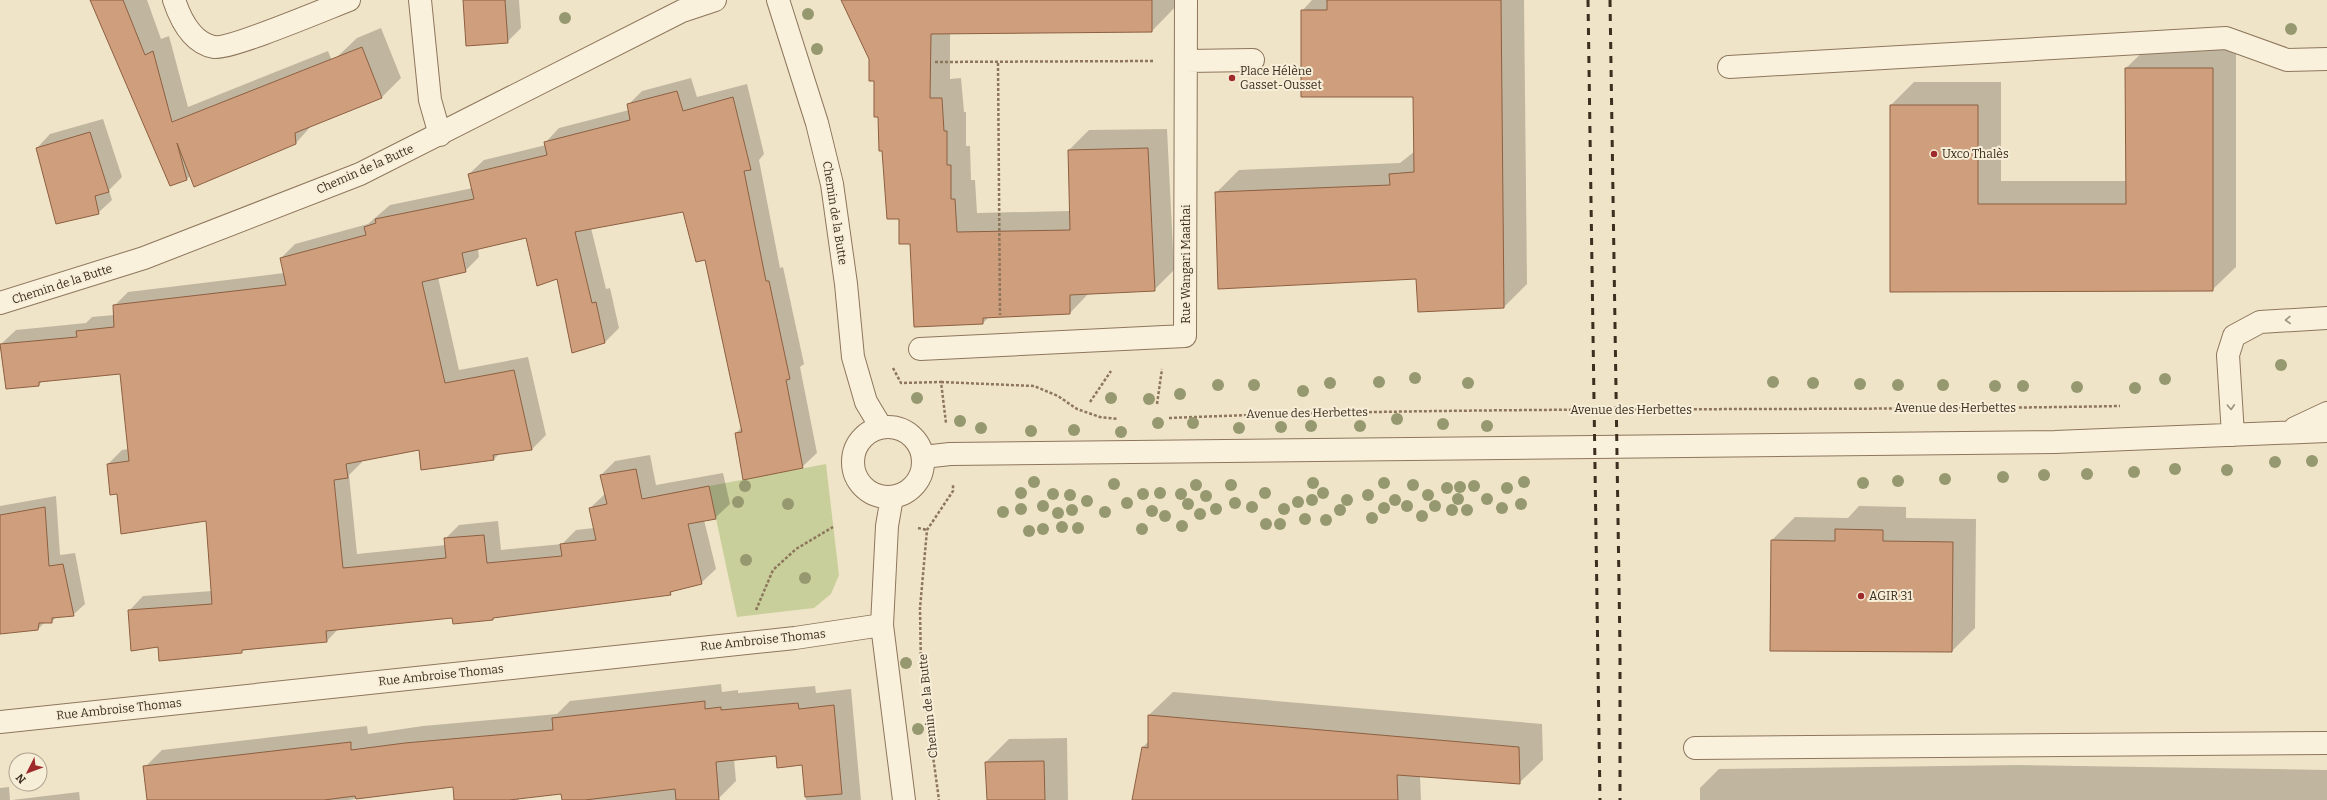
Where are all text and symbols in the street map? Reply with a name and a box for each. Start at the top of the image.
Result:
place label: Place Hélène Gasset-Ousset [1240,64,1322,92]
marker: Place Hélène Gasset-Ousset [1227,73,1237,83]
street label: Chemin de la Butte [314,141,416,197]
place label: Uxco Thalès [1942,147,2009,161]
marker: Uxco Thalès [1929,149,1939,159]
street label: Chemin de la Butte [820,160,850,266]
street label: Rue Wangari Maathai [1179,204,1193,324]
street label: Chemin de la Butte [10,261,114,307]
one-way arrow [2285,316,2291,325]
street label: Avenue des Herbettes [1894,401,2016,415]
street label: Avenue des Herbettes [1570,403,1692,417]
one-way arrow [2227,404,2236,410]
street label: Avenue des Herbettes [1246,405,1368,421]
place label: AGIR 31 [1869,589,1912,603]
marker: AGIR 31 [1856,591,1866,601]
street label: Rue Ambroise Thomas [700,626,827,654]
street label: Chemin de la Butte [916,653,940,759]
street label: Rue Ambroise Thomas [378,661,505,689]
street label: Rue Ambroise Thomas [56,695,183,723]
north arrow [8,752,48,792]
text: N [13,770,29,786]

